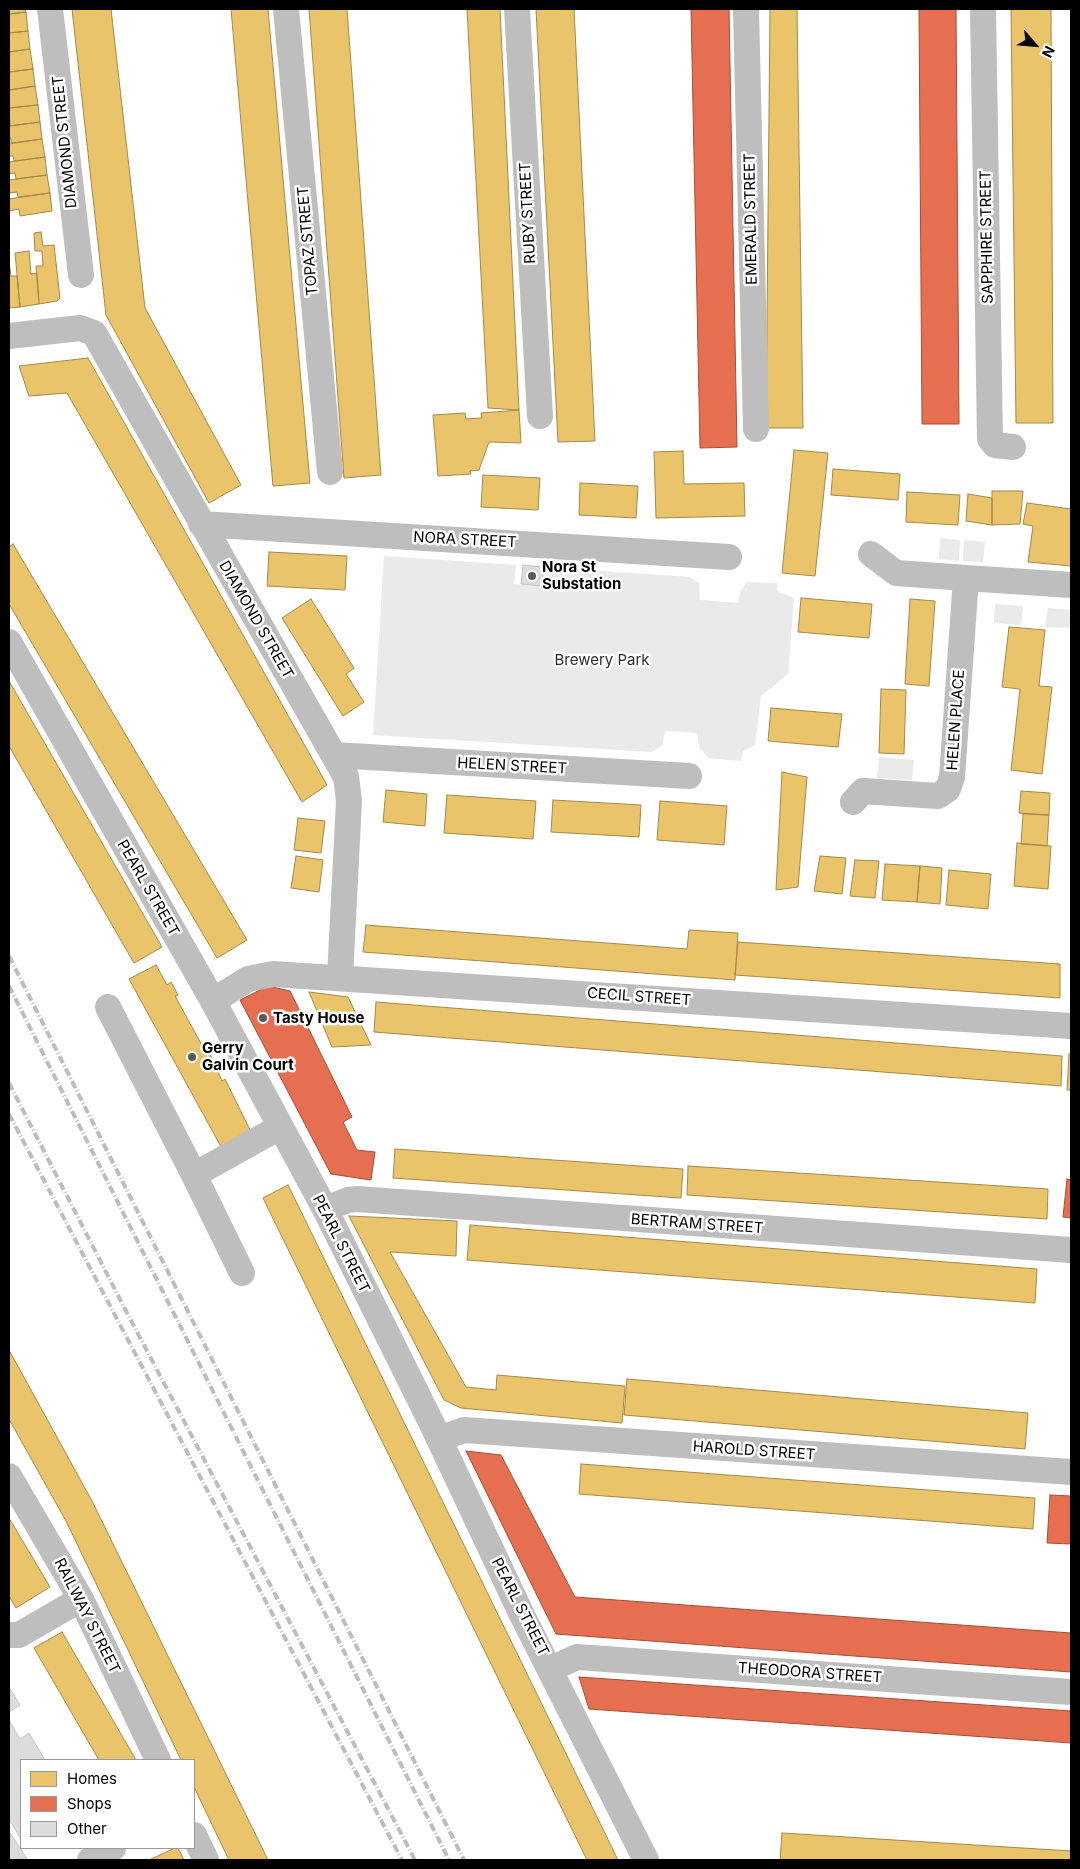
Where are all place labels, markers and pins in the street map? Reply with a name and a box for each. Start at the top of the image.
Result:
place label: Nora St Substation [542,558,621,593]
marker: Nora St Substation [526,570,538,582]
place label: Tasty House [273,1009,365,1027]
marker: Tasty House [257,1012,269,1024]
place label: Gerry Galvin Court [202,1039,294,1074]
marker: Gerry Galvin Court [186,1051,198,1063]

